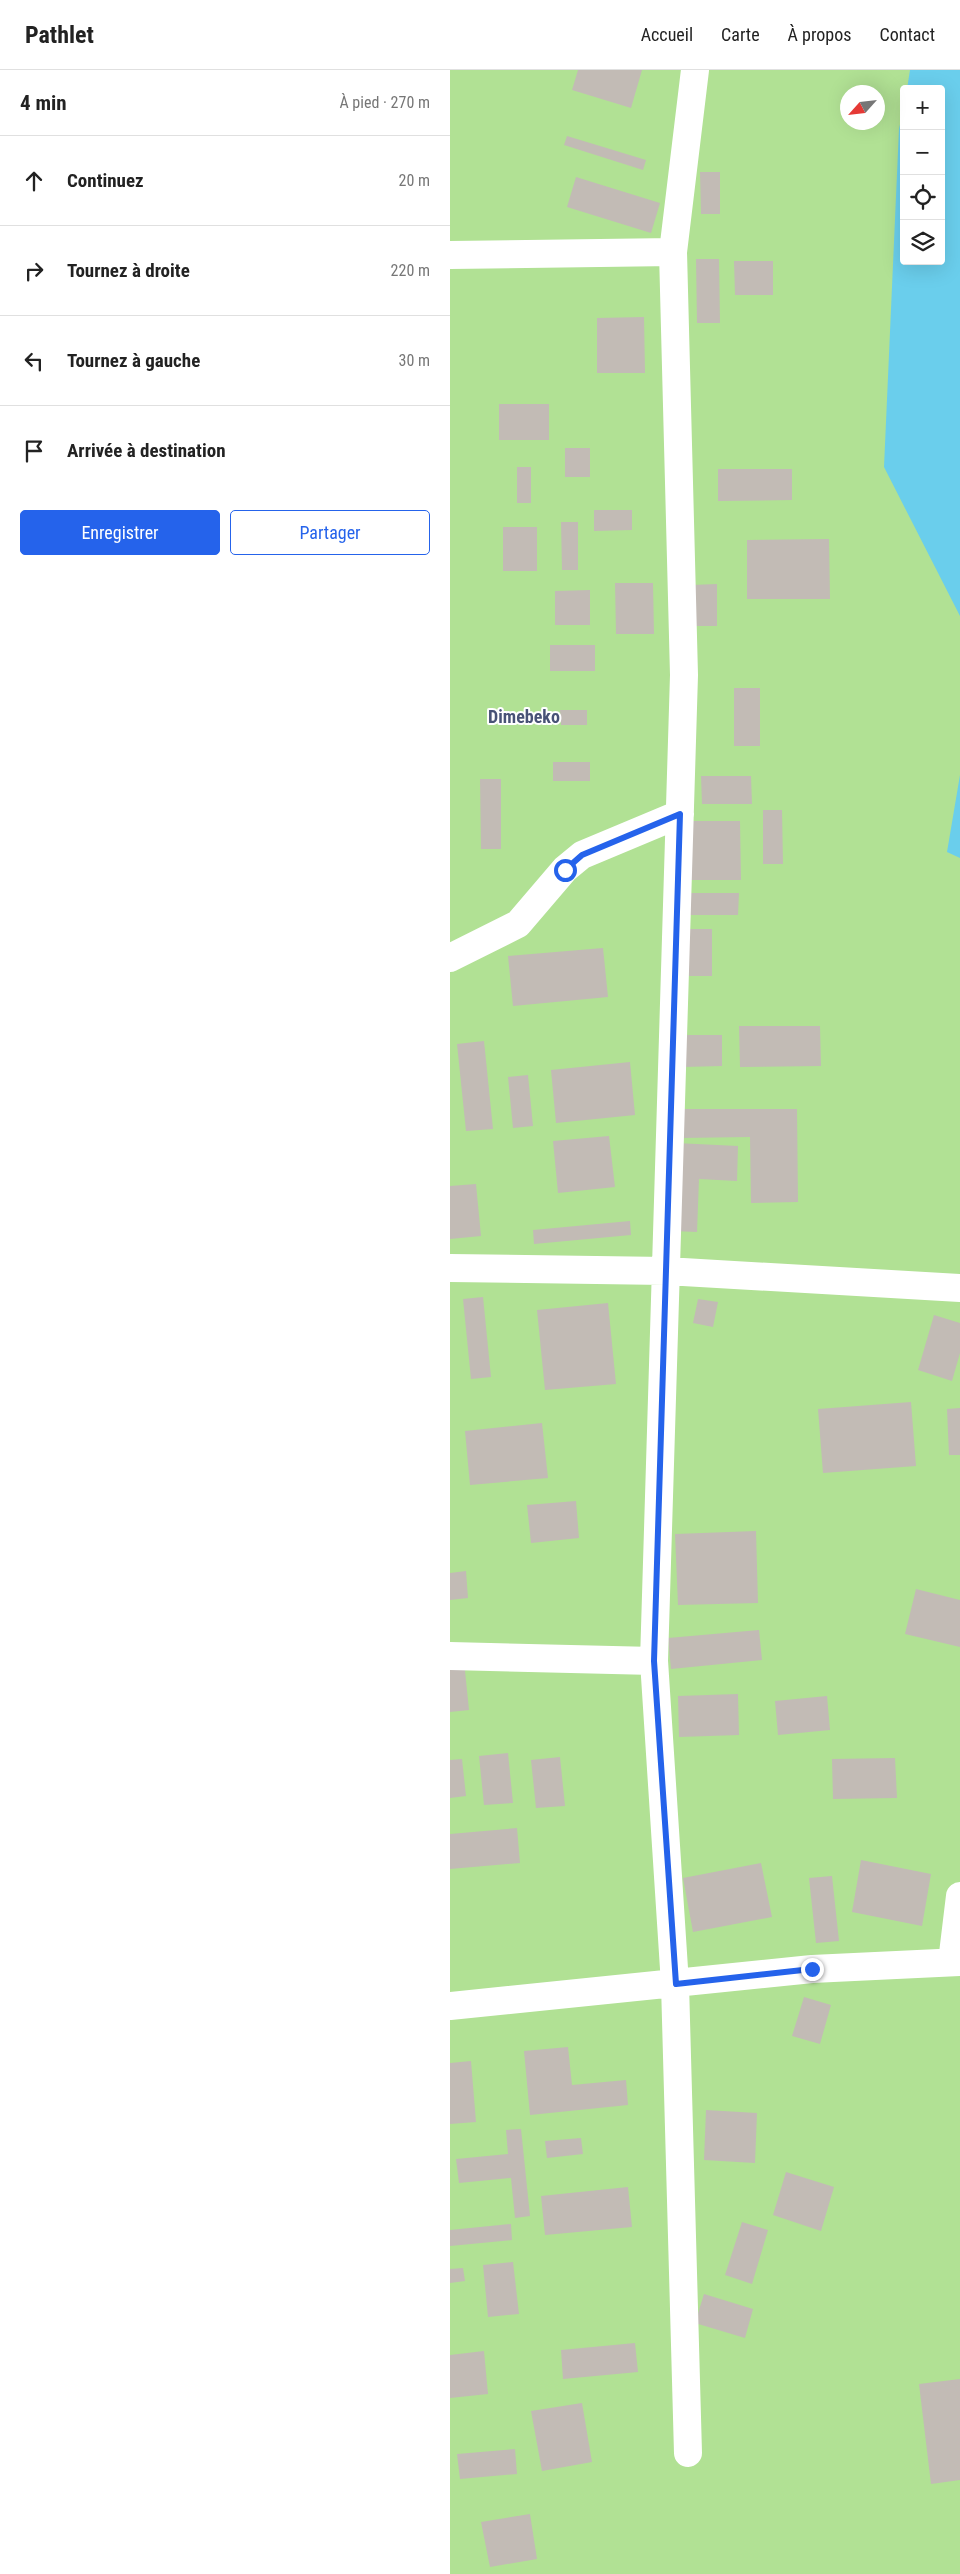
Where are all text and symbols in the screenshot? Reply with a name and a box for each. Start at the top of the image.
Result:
text: Pathlet [25,21,94,49]
text: Accueil [641,24,693,45]
text: Carte [721,24,760,45]
text: À propos [788,24,851,45]
text: Contact [879,24,935,45]
north arrow [840,85,885,130]
map controls [900,85,945,265]
button: + [900,85,945,130]
text: 4 min [20,91,67,115]
text: À pied · 270 m [339,93,430,112]
button: − [900,130,945,175]
icon: ahead [20,167,48,195]
text: Continuez [67,169,144,192]
text: 20 m [398,171,430,190]
button: locate [900,175,945,220]
button: layers [900,220,945,265]
icon: right [20,257,48,285]
text: Tournez à droite [67,259,190,282]
text: 220 m [391,261,430,280]
icon: left [20,347,48,375]
text: Tournez à gauche [67,349,200,372]
text: 30 m [398,351,430,370]
icon: arrive [20,437,48,465]
text: Arrivée à destination [67,439,226,462]
button: Enregistrer [20,510,220,555]
button: Partager [230,510,430,555]
district label: Dimebeko [488,706,560,727]
route start [554,859,577,882]
route end [801,1958,824,1981]

